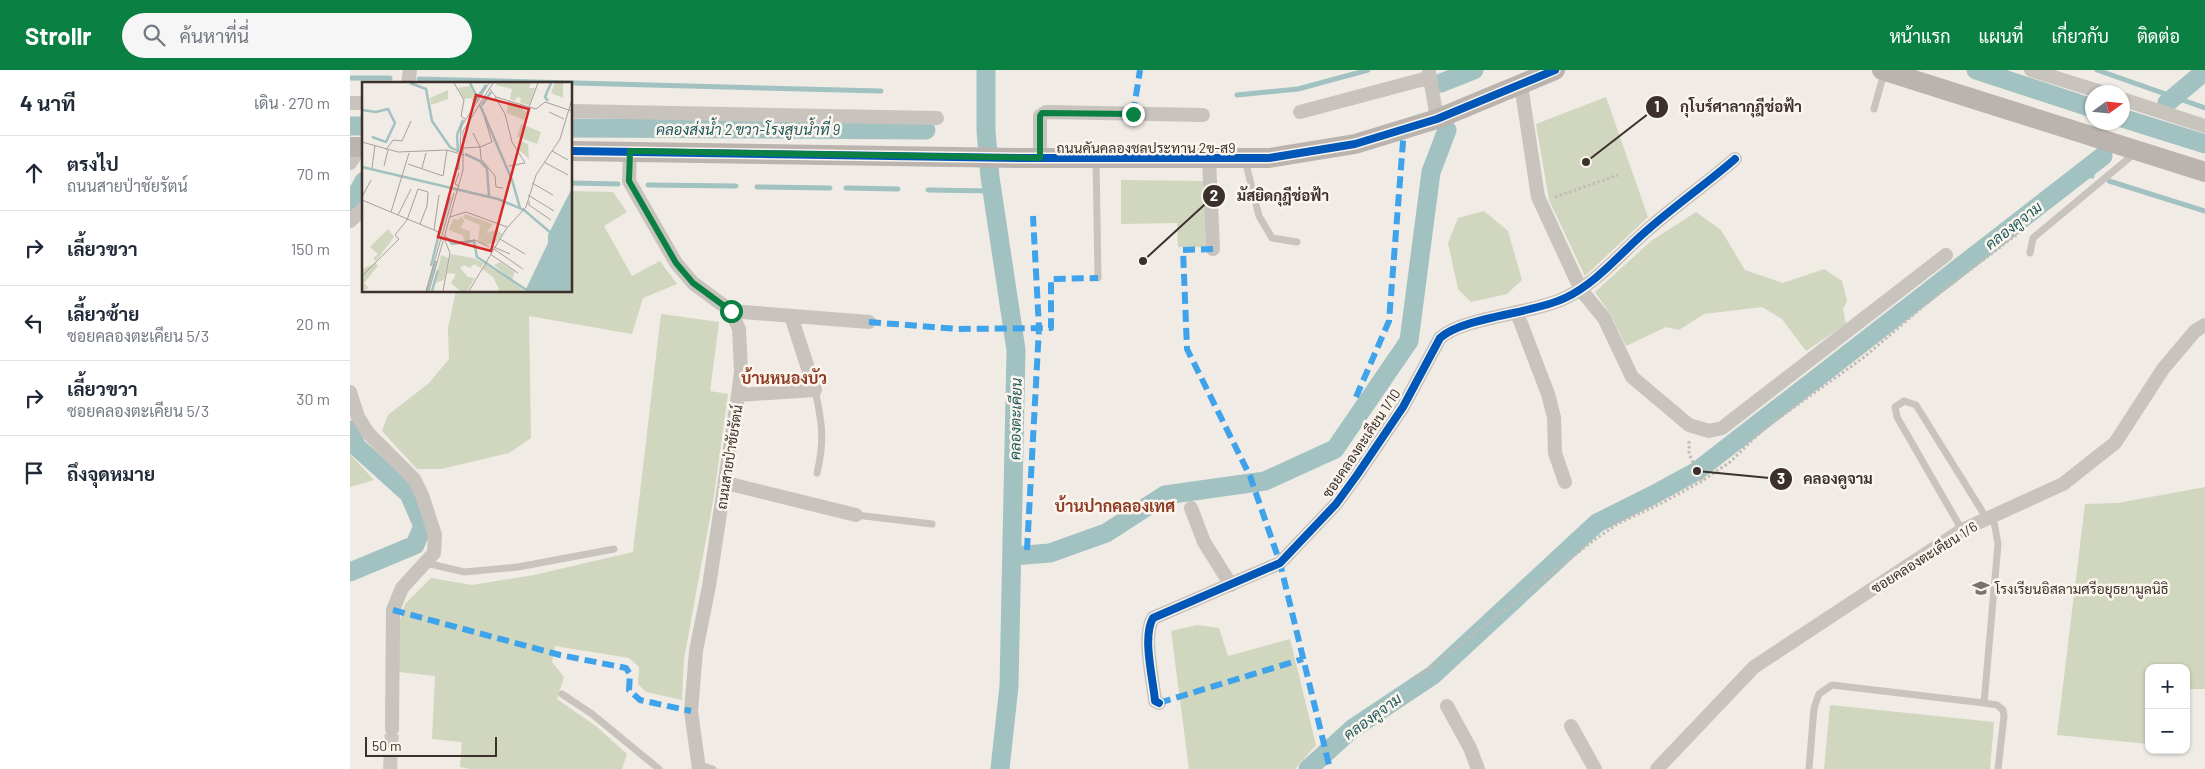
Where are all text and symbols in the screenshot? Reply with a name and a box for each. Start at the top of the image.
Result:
search box [122,13,472,58]
text: Strollr [25,21,92,50]
icon: search [140,21,168,49]
text: ค้นหาที่นี่ [180,24,249,47]
text: หน้าแรก [1889,25,1951,47]
text: แผนที่ [1979,25,2023,47]
text: เกี่ยวกับ [2051,25,2109,47]
text: ติดต่อ [2137,25,2180,47]
inset map [362,82,572,292]
north arrow [2085,85,2130,130]
text: 4 นาที [20,90,76,115]
callout: กุโบร์ศาลากุฎีช่อฟ้า [1645,92,1812,122]
text: เดิน · 270 m [254,93,330,112]
text: กุโบร์ศาลากุฎีช่อฟ้า [1680,96,1802,118]
text: 1 [1654,97,1660,115]
route end [1122,103,1145,126]
water label: คลองส่งน้ำ 2 ขวา-โรงสูบน้ำที่ 9 [656,115,841,140]
street label: ถนนคันคลองชลประทาน 2ข-ส9 [1057,139,1235,156]
text: ตรงไป [67,152,119,175]
icon: ahead [20,159,48,187]
text: 70 m [297,164,330,183]
text: ถนนสายป่าชัยรัตน์ [67,176,188,195]
callout: มัสยิดกุฎีช่อฟ้า [1202,181,1339,211]
text: 2 [1210,186,1218,204]
text: มัสยิดกุฎีช่อฟ้า [1237,186,1329,207]
water label: คลองคูจาม [1981,197,2046,254]
icon: right [20,234,48,262]
text: เลี้ยวขวา [67,237,138,260]
text: 150 m [291,239,330,258]
route start [720,300,743,323]
text: เลี้ยวซ้าย [67,302,139,325]
icon: left [20,309,48,337]
text: 20 m [296,314,330,333]
text: ซอยคลองตะเคียน 5/3 [67,326,209,345]
district label: บ้านหนองบัว [741,367,827,387]
text: เลี้ยวขวา [67,377,138,400]
water label: คลองตะเคียน [1005,377,1025,460]
icon: right [20,384,48,412]
street label: ซอยคลองตะเคียน 1/10 [1318,385,1404,501]
text: 30 m [296,389,330,408]
text: ซอยคลองตะเคียน 5/3 [67,401,209,420]
street label: ถนนสายป่าชัยรัตน์ [712,403,746,510]
icon: arrive [20,459,48,487]
text: ถึงจุดหมาย [67,462,155,485]
callout: คลองคูจาม [1769,464,1883,494]
text: 3 [1777,469,1785,487]
text: คลองคูจาม [1803,469,1873,490]
district label: บ้านปากคลองเทศ [1055,495,1175,515]
street label: ซอยคลองตะเคียน 1/6 [1868,517,1980,597]
school or university icon: โรงเรียนอิสลามศรีอยุธยามูลนิธิ [1971,578,1991,598]
place label: โรงเรียนอิสลามศรีอยุธยามูลนิธิ [1994,580,2169,599]
map controls [2145,664,2190,754]
button: + [2145,664,2190,709]
water label: คลองคูจาม [1340,689,1406,745]
button: − [2145,709,2190,754]
scale bar [365,734,498,757]
text: 50 m [372,737,401,754]

